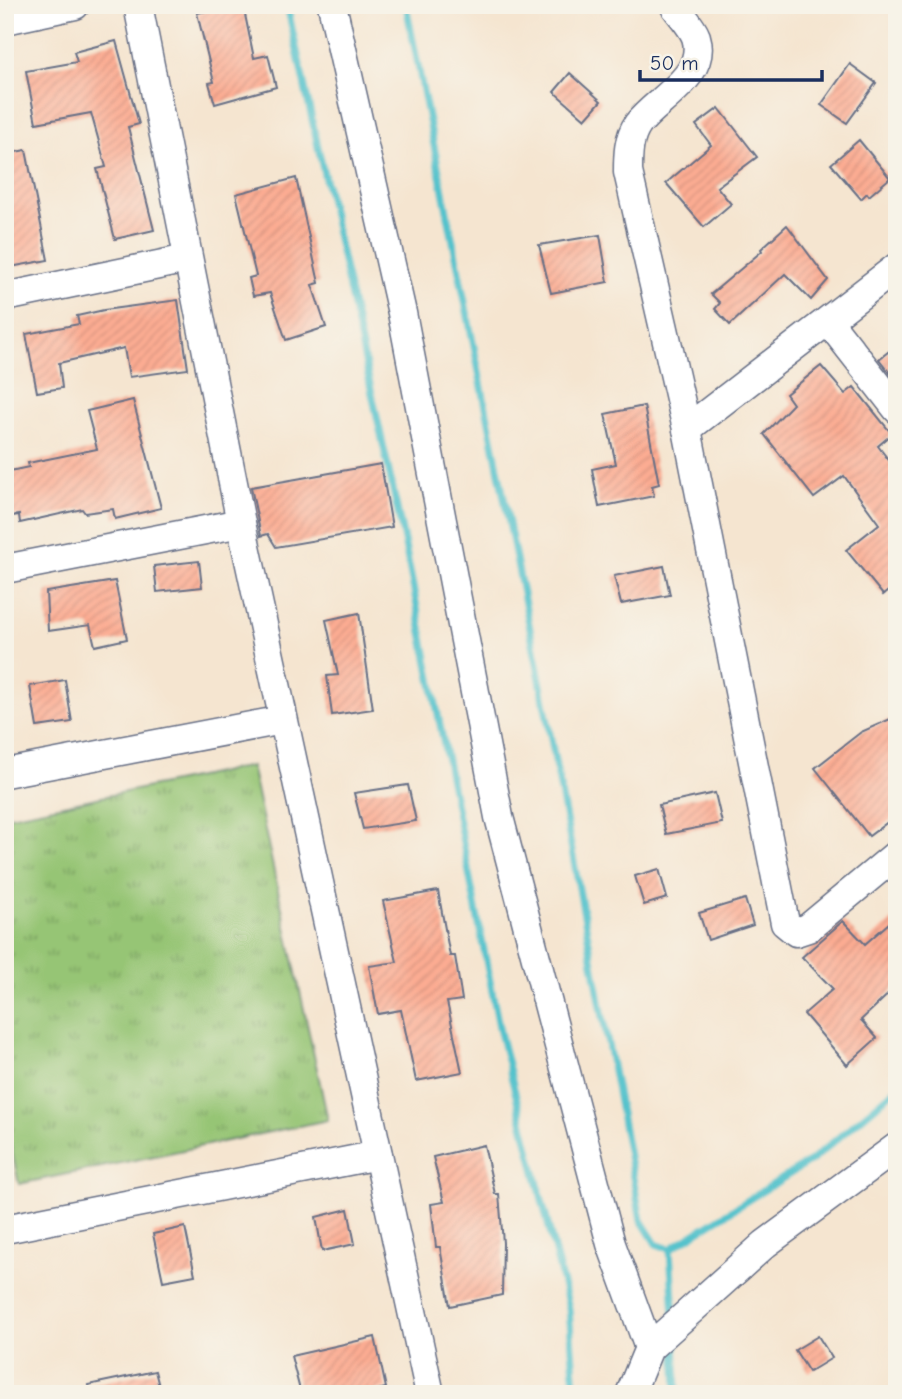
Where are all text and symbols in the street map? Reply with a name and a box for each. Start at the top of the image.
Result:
scale bar [640,38,822,82]
text: 50 m [650,51,699,75]

